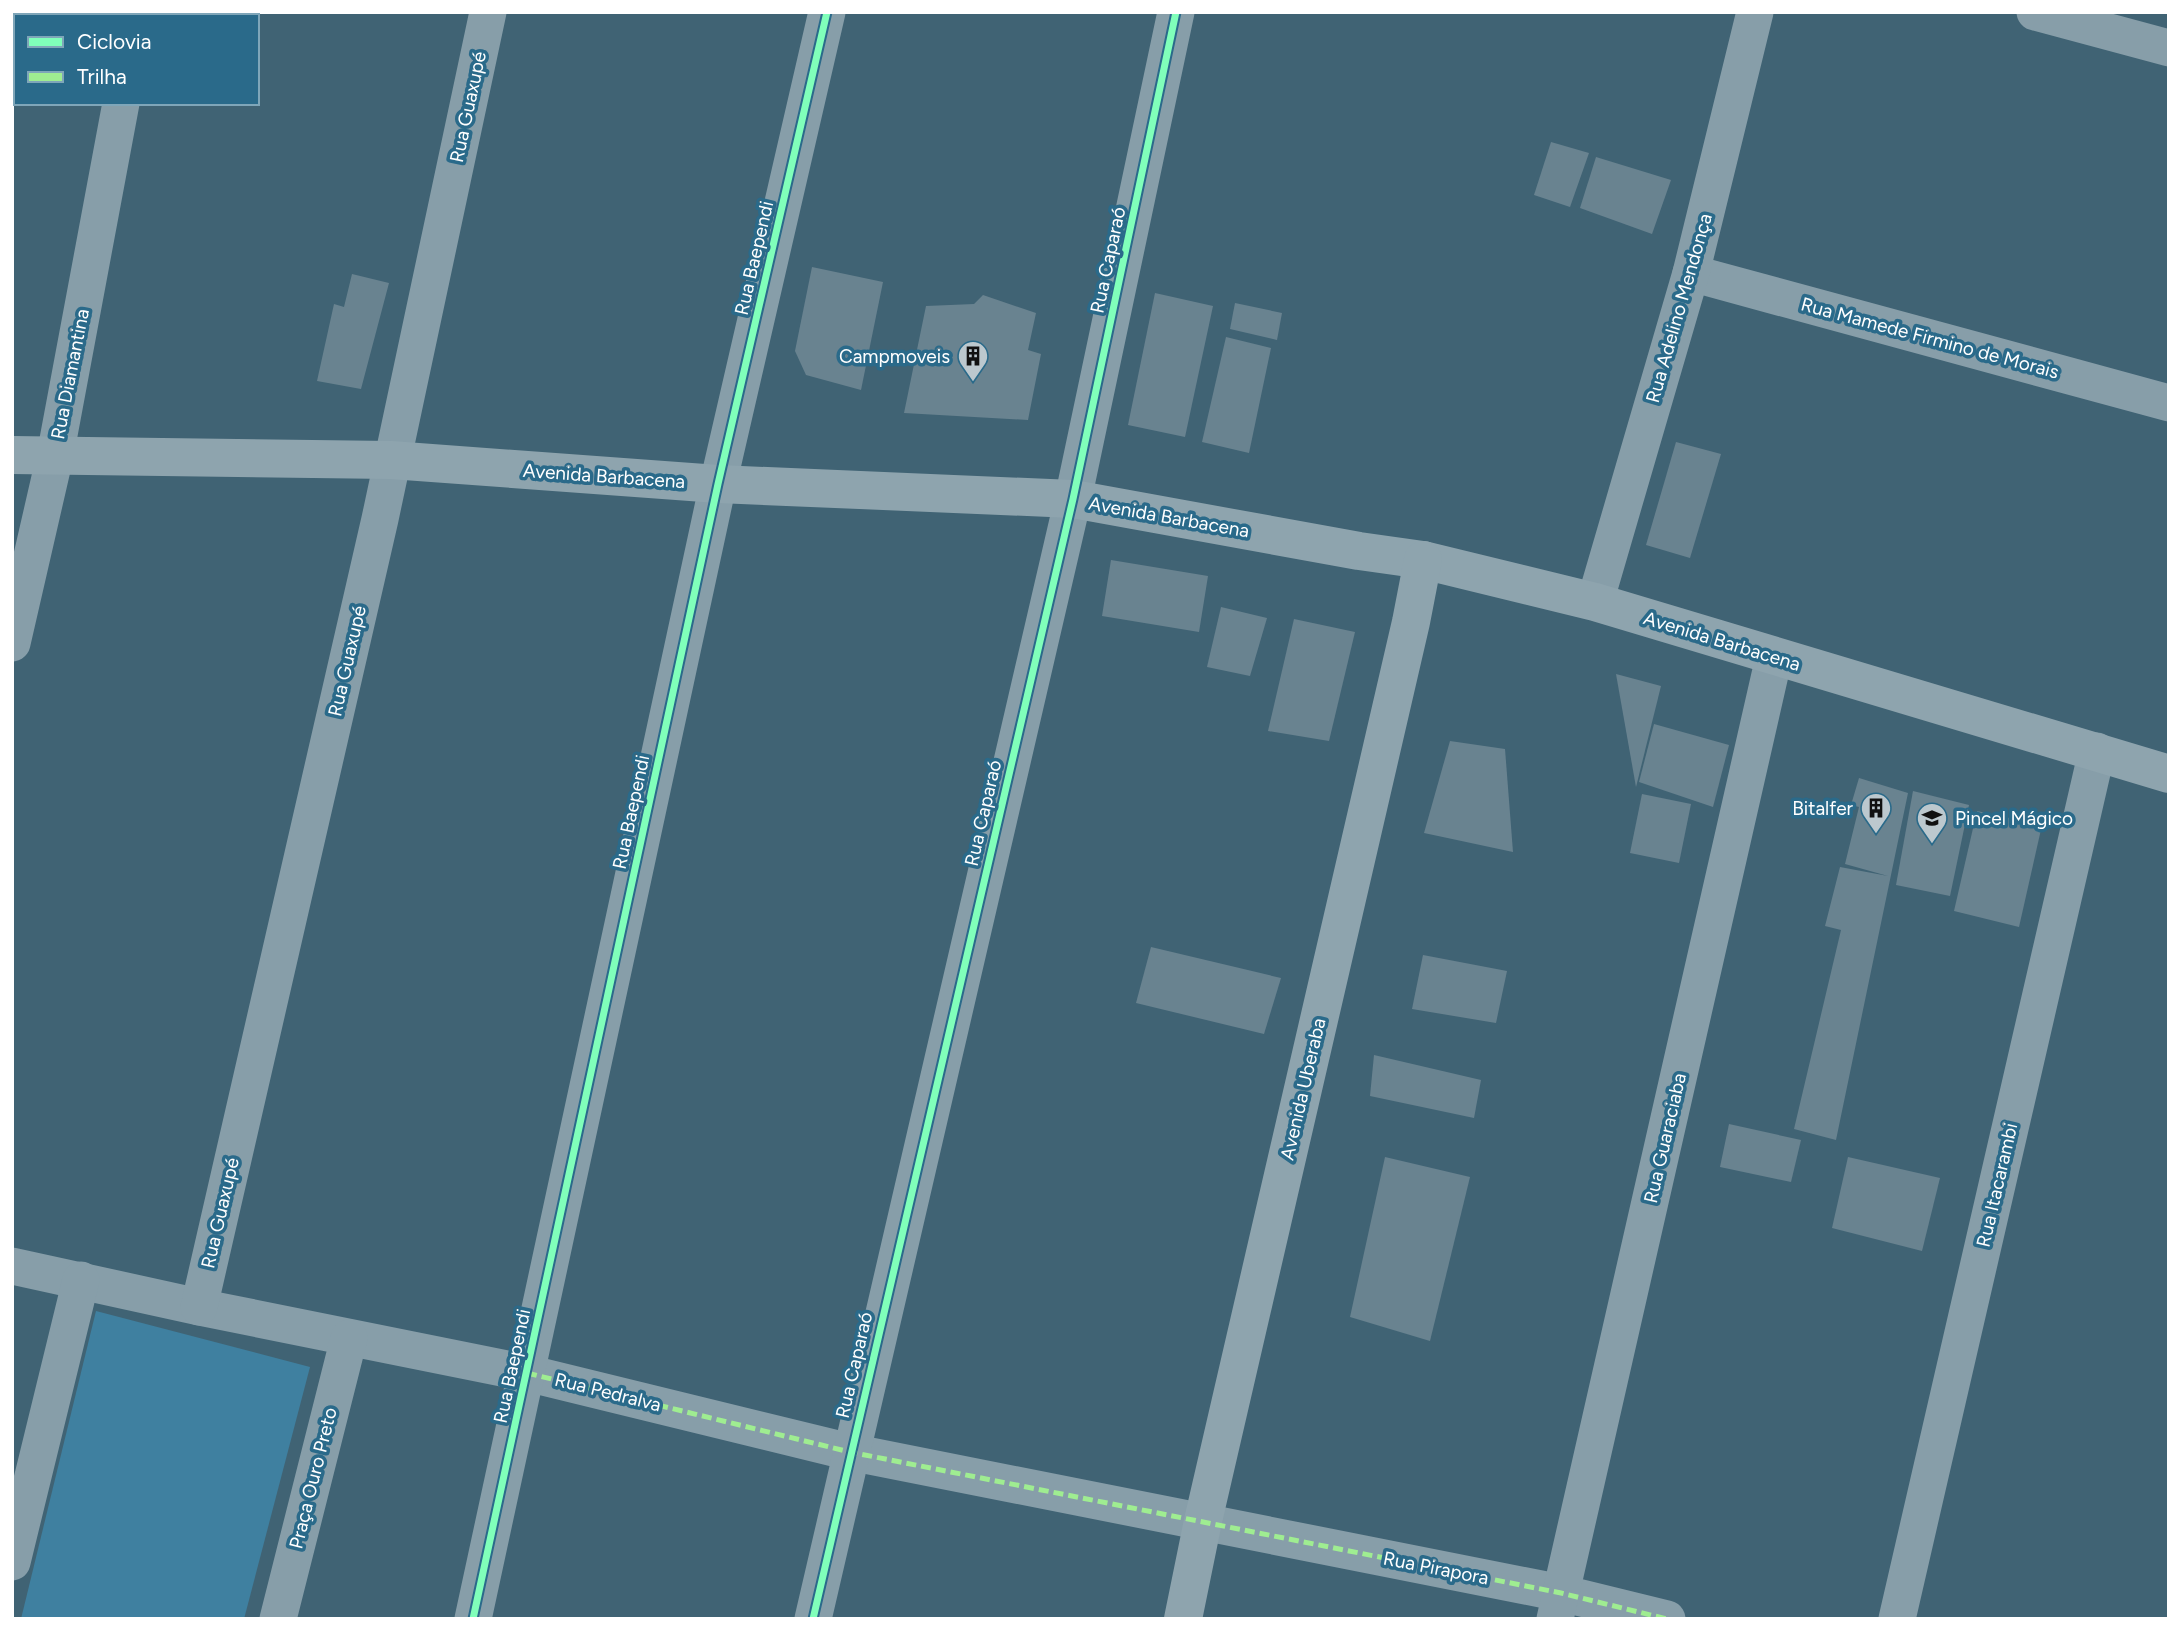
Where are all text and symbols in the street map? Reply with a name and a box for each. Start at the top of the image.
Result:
legend [14,14,259,105]
text: Ciclovia [77,29,151,54]
street label: Rua Guaxupé [445,49,491,165]
text: Trilha [77,64,127,89]
street label: Rua Baependi [730,199,778,317]
street label: Rua Caparaó [1085,205,1131,315]
street label: Rua Adelino Mendonça [1641,211,1717,405]
street label: Rua Mamede Firmino de Morais [1799,292,2062,384]
street label: Rua Diamantina [46,307,94,441]
building icon: Campmoveis [956,339,990,383]
place label: Campmoveis [839,345,950,368]
street label: Avenida Barbacena [522,459,686,493]
street label: Avenida Barbacena [1087,492,1251,542]
street label: Rua Guaxupé [323,603,371,719]
street label: Avenida Barbacena [1641,606,1803,676]
street label: Rua Baependi [608,753,654,871]
street label: Rua Caparaó [960,758,1006,868]
building icon: Bitalfer [1859,791,1893,835]
place label: Bitalfer [1792,797,1854,820]
school or university icon: Pincel Mágico [1915,801,1949,845]
place label: Pincel Mágico [1955,807,2073,830]
street label: Avenida Uberaba [1275,1016,1331,1162]
street label: Rua Guaraciaba [1639,1071,1691,1205]
street label: Rua Itacarambi [1972,1121,2022,1249]
street label: Rua Guaxupé [196,1155,244,1271]
street label: Rua Baependi [489,1307,535,1425]
street label: Rua Caparaó [831,1310,877,1420]
street label: Rua Pedralva [552,1368,664,1416]
street label: Praça Ouro Preto [284,1405,342,1551]
street label: Rua Pirapora [1381,1547,1491,1589]

